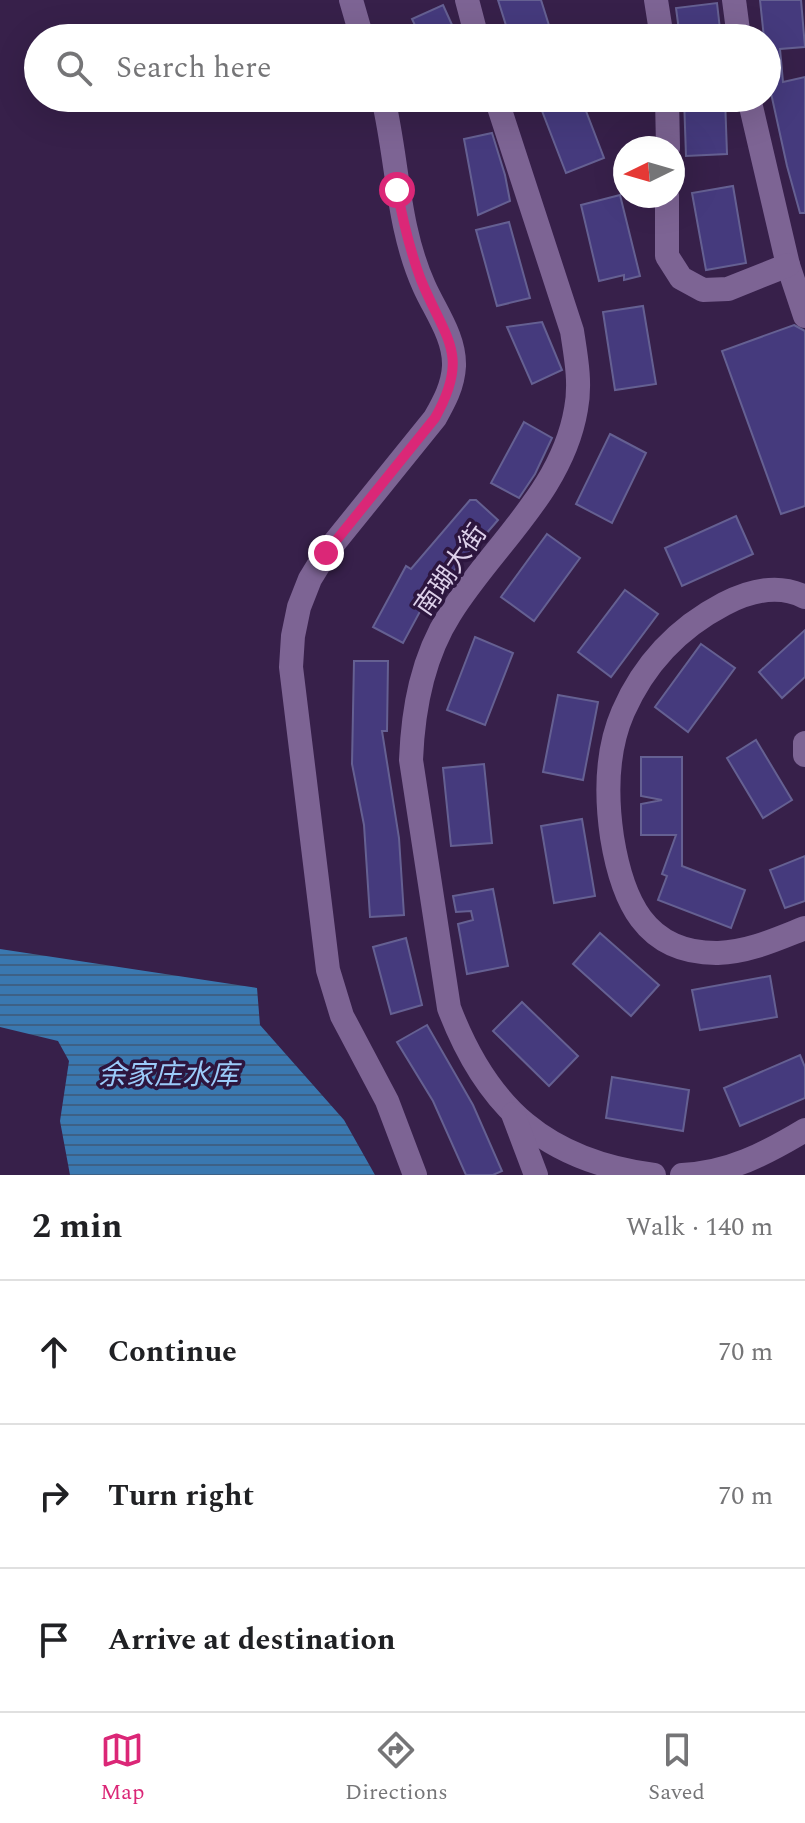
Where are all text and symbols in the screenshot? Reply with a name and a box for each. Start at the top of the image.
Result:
search box [24,24,781,112]
text: Search here [116,45,272,91]
icon: search [52,46,96,90]
north arrow [613,136,685,208]
route start [379,172,415,208]
street label: 南瑚大街 [405,516,497,624]
route end [308,535,344,571]
water label: 余家庄水库 [98,1054,242,1097]
text: 2 min [32,1201,122,1253]
text: Walk · 140 m [626,1207,773,1247]
text: Continue [108,1329,237,1375]
icon: ahead [32,1330,76,1374]
text: 70 m [718,1332,773,1372]
text: Turn right [108,1473,254,1519]
icon: right [32,1474,76,1518]
text: 70 m [718,1476,773,1516]
text: Arrive at destination [108,1617,395,1663]
icon: arrive [32,1618,76,1662]
tab: Map [100,1728,145,1809]
tab: Directions [345,1728,448,1809]
tab: Saved [648,1728,705,1809]

